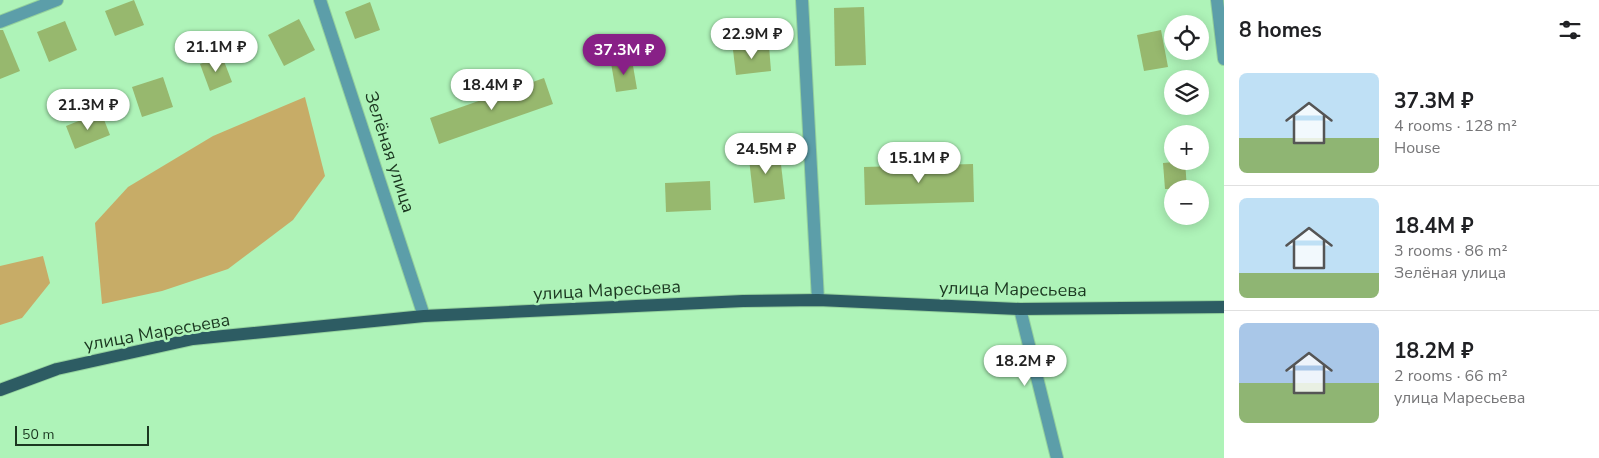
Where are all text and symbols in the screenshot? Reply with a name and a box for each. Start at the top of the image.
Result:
map controls [1164,15,1209,225]
button: locate [1164,15,1209,60]
text: 8 homes [1239,16,1322,44]
icon: filters [1556,16,1584,44]
pin: 22.9M ₽ [706,18,798,60]
text: 22.9M ₽ [722,23,782,45]
pin: 21.1M ₽ [170,30,262,73]
pin: 37.3M ₽ [578,34,670,76]
text: 21.1M ₽ [186,36,246,58]
text: 37.3M ₽ [594,39,654,61]
pin: 18.4M ₽ [446,68,538,111]
button: layers [1164,70,1209,115]
text: 18.4M ₽ [462,74,522,96]
text: 37.3M ₽ [1394,87,1474,115]
pin: 21.3M ₽ [42,88,134,131]
street label: Зелёная улица [359,88,421,216]
icon: home [1279,93,1339,153]
text: 21.3M ₽ [58,94,118,116]
text: 4 rooms · 128 m² [1394,115,1517,137]
button: + [1164,125,1209,170]
pin: 24.5M ₽ [720,132,812,175]
text: House [1394,137,1440,159]
text: 24.5M ₽ [736,138,796,160]
pin: 15.1M ₽ [873,142,965,184]
text: 15.1M ₽ [889,147,949,169]
button: − [1164,180,1209,225]
text: 18.4M ₽ [1394,212,1474,240]
icon: home [1279,218,1339,278]
text: 3 rooms · 86 m² [1394,240,1507,262]
text: Зелёная улица [1394,262,1506,284]
street label: улица Маресьева [533,274,681,306]
street label: улица Маресьева [939,276,1087,302]
street label: улица Маресьева [82,307,232,357]
text: 18.2M ₽ [1394,337,1474,365]
icon: home [1279,343,1339,403]
pin: 18.2M ₽ [979,344,1071,387]
text: 18.2M ₽ [995,350,1055,372]
text: 2 rooms · 66 m² [1394,365,1507,387]
text: улица Маресьева [1394,387,1525,409]
scale bar [15,423,149,446]
text: 50 m [22,425,54,444]

